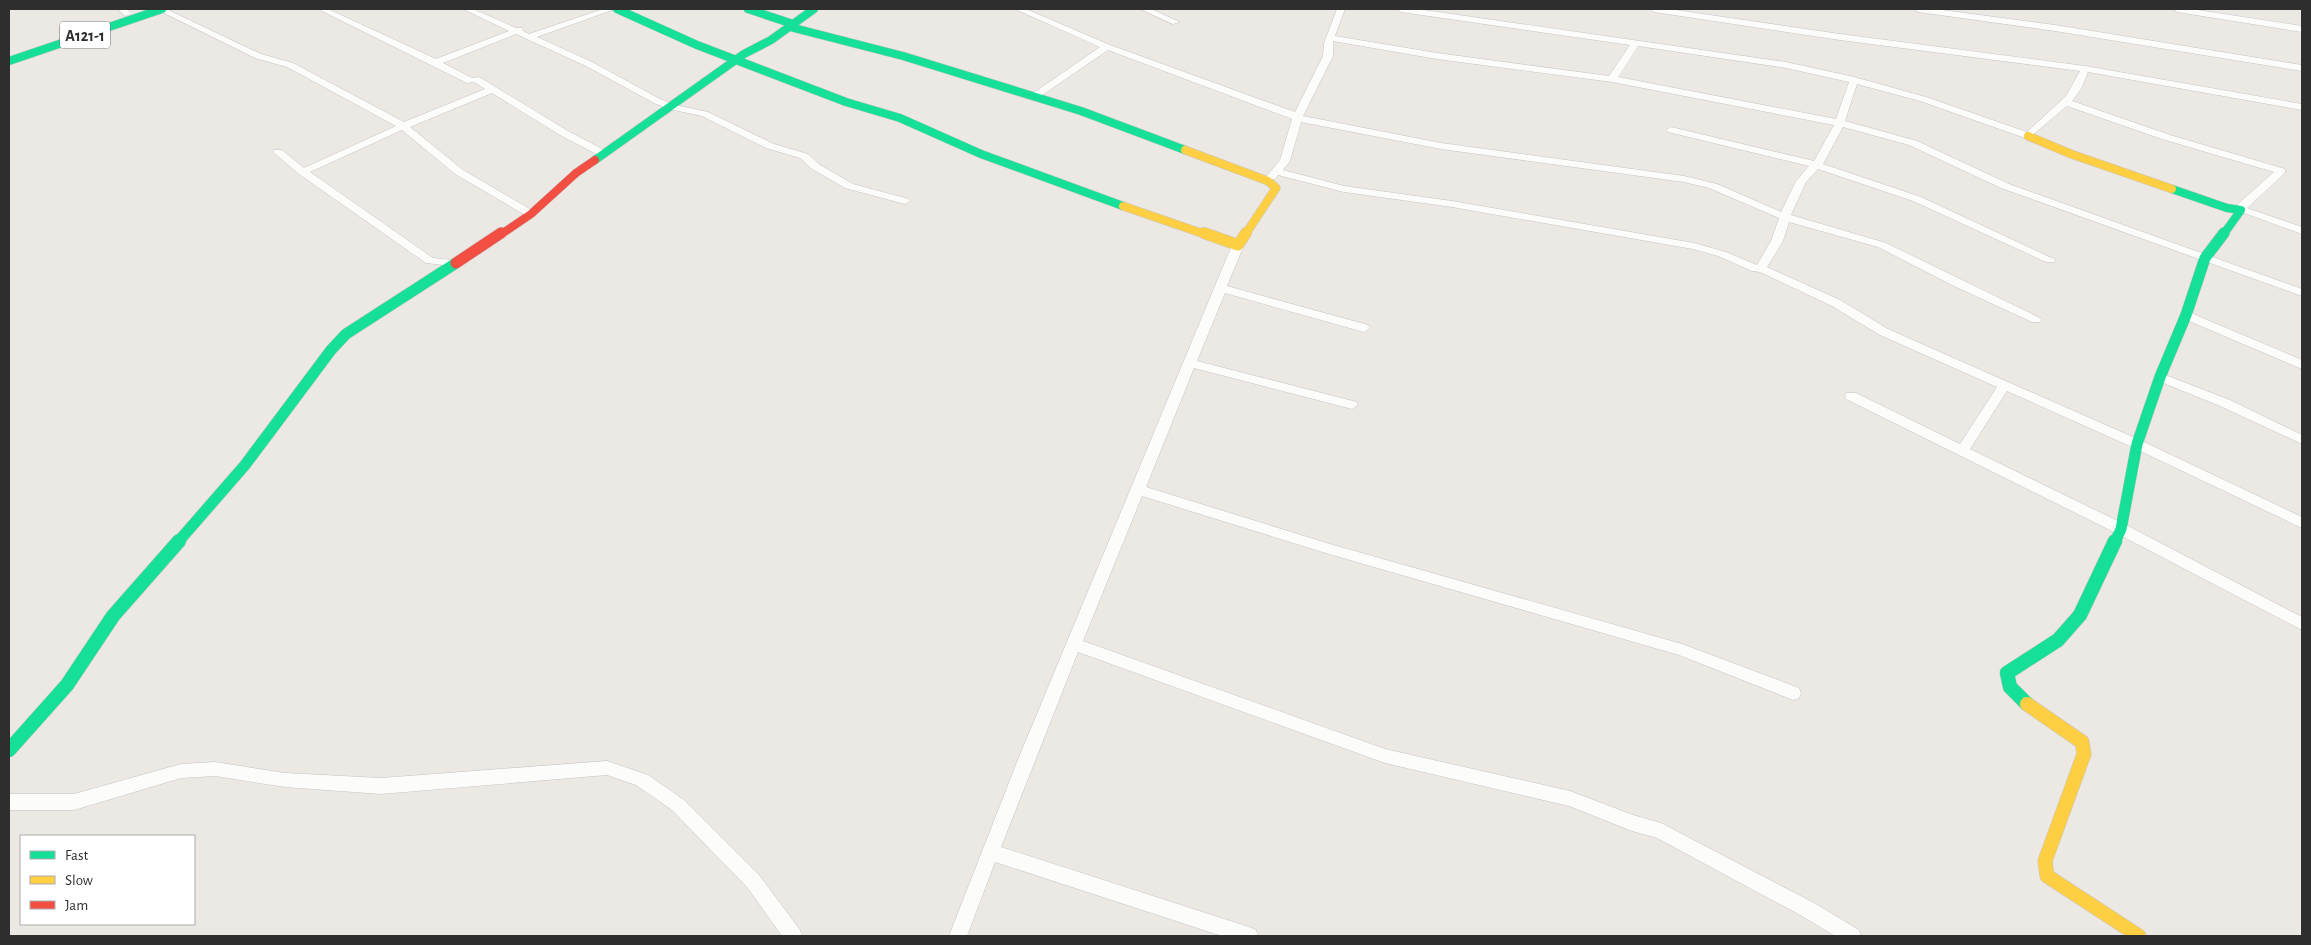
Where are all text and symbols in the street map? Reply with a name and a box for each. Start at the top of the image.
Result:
road number: A121-1 [60,22,110,48]
legend [20,835,195,925]
text: Fast [65,848,89,863]
text: Slow [65,873,93,888]
text: Jam [65,898,88,913]

